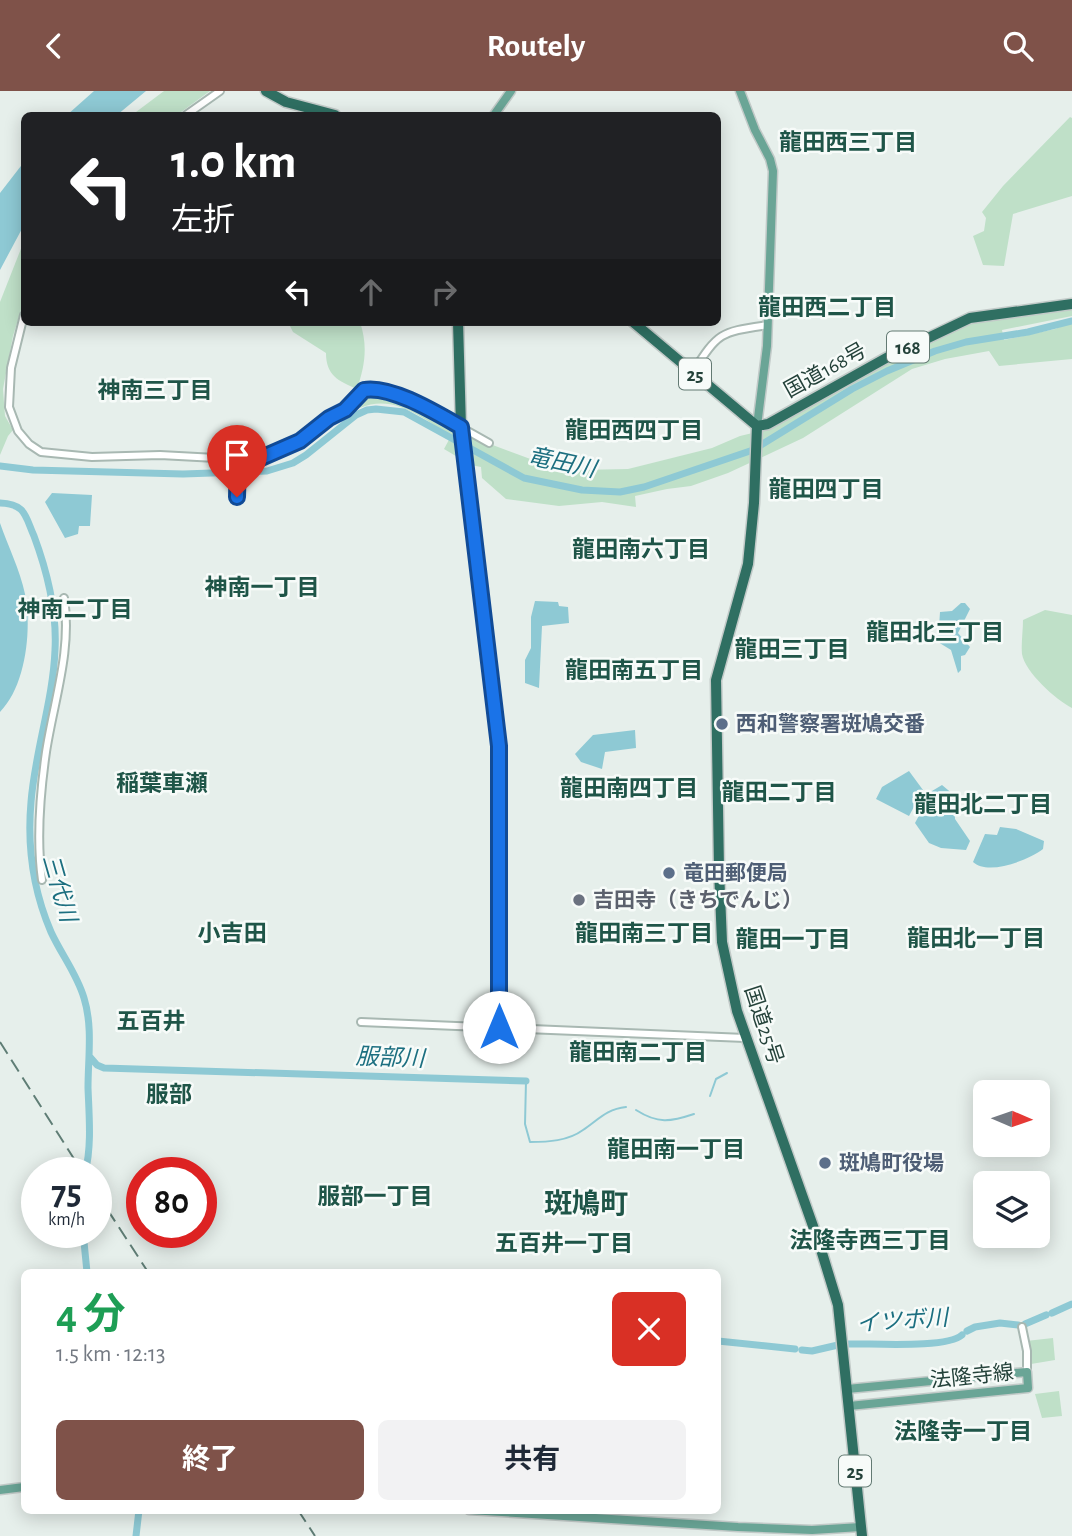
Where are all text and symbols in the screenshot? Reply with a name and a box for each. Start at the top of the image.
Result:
icon: back [35,27,73,65]
icon: search [999,27,1037,65]
text: Routely [487,30,585,62]
district label: 龍田西三丁目 [779,130,917,155]
text: 1.0 km [171,138,297,187]
icon: left [56,140,147,231]
text: 左折 [171,204,235,236]
icon: left [279,273,317,311]
icon: ahead [352,273,390,311]
icon: right [425,273,463,311]
district label: 龍田西二丁目 [758,295,896,320]
road number: 168 [887,331,929,363]
street label: 国道168号 [780,339,870,401]
road number: 25 [679,359,711,389]
district label: 神南三丁目 [98,378,213,403]
district label: 龍田西四丁目 [565,418,703,443]
pin [207,425,267,497]
icon: arrive [218,436,256,474]
water label: 竜田川 [526,443,601,483]
district label: 龍田四丁目 [769,477,884,502]
district label: 龍田南六丁目 [572,537,710,562]
district label: 神南一丁目 [205,575,320,600]
district label: 神南二丁目 [18,597,133,622]
district label: 龍田北三丁目 [866,620,1004,645]
district label: 龍田三丁目 [735,637,850,662]
district label: 龍田南五丁目 [565,658,703,683]
place label: 西和警察署斑鳩交番 [736,713,925,735]
marker: 西和警察署斑鳩交番 [714,716,730,732]
district label: 稲葉車瀬 [116,771,208,796]
district label: 龍田南四丁目 [560,776,698,801]
district label: 龍田二丁目 [722,780,837,805]
district label: 龍田北二丁目 [914,792,1052,817]
water label: 三代川 [38,852,82,928]
place label: 竜田郵便局 [683,862,788,884]
marker: 竜田郵便局 [661,865,677,881]
place label: 吉田寺（きちでんじ） [593,888,803,911]
marker: 吉田寺（きちでんじ） [571,892,587,908]
district label: 小吉田 [198,921,267,946]
district label: 龍田南三丁目 [575,921,713,946]
district label: 龍田北一丁目 [907,926,1045,951]
district label: 龍田一丁目 [736,927,851,952]
street label: 国道25号 [741,983,787,1067]
position arrow [462,990,536,1064]
district label: 五百井 [117,1009,186,1034]
district label: 龍田南二丁目 [569,1040,707,1065]
water label: 服部川 [355,1044,428,1071]
north arrow [973,1080,1050,1157]
map controls [973,1080,1050,1248]
district label: 服部 [146,1082,192,1107]
district label: 龍田南一丁目 [607,1137,745,1162]
place label: 斑鳩町役場 [839,1152,944,1174]
marker: 斑鳩町役場 [817,1155,833,1171]
speed limit sign: 80 [126,1157,217,1248]
button: layers [973,1171,1050,1248]
text: 75 [51,1176,82,1211]
district label: 服部一丁目 [318,1184,433,1209]
district label: 斑鳩町 [544,1189,628,1219]
text: km/h [48,1211,85,1229]
district label: 法隆寺西三丁目 [790,1228,951,1253]
district label: 五百井一丁目 [495,1231,633,1256]
button: close [612,1292,686,1366]
text: 4 分 [56,1294,125,1336]
water label: イツボ川 [855,1306,952,1336]
text: 1.5 km · 12:13 [56,1343,165,1366]
street label: 法隆寺線 [929,1361,1015,1391]
district label: 法隆寺一丁目 [894,1419,1032,1444]
button: 終了 [56,1420,364,1500]
button: 共有 [378,1420,686,1500]
road number: 25 [839,1455,871,1487]

